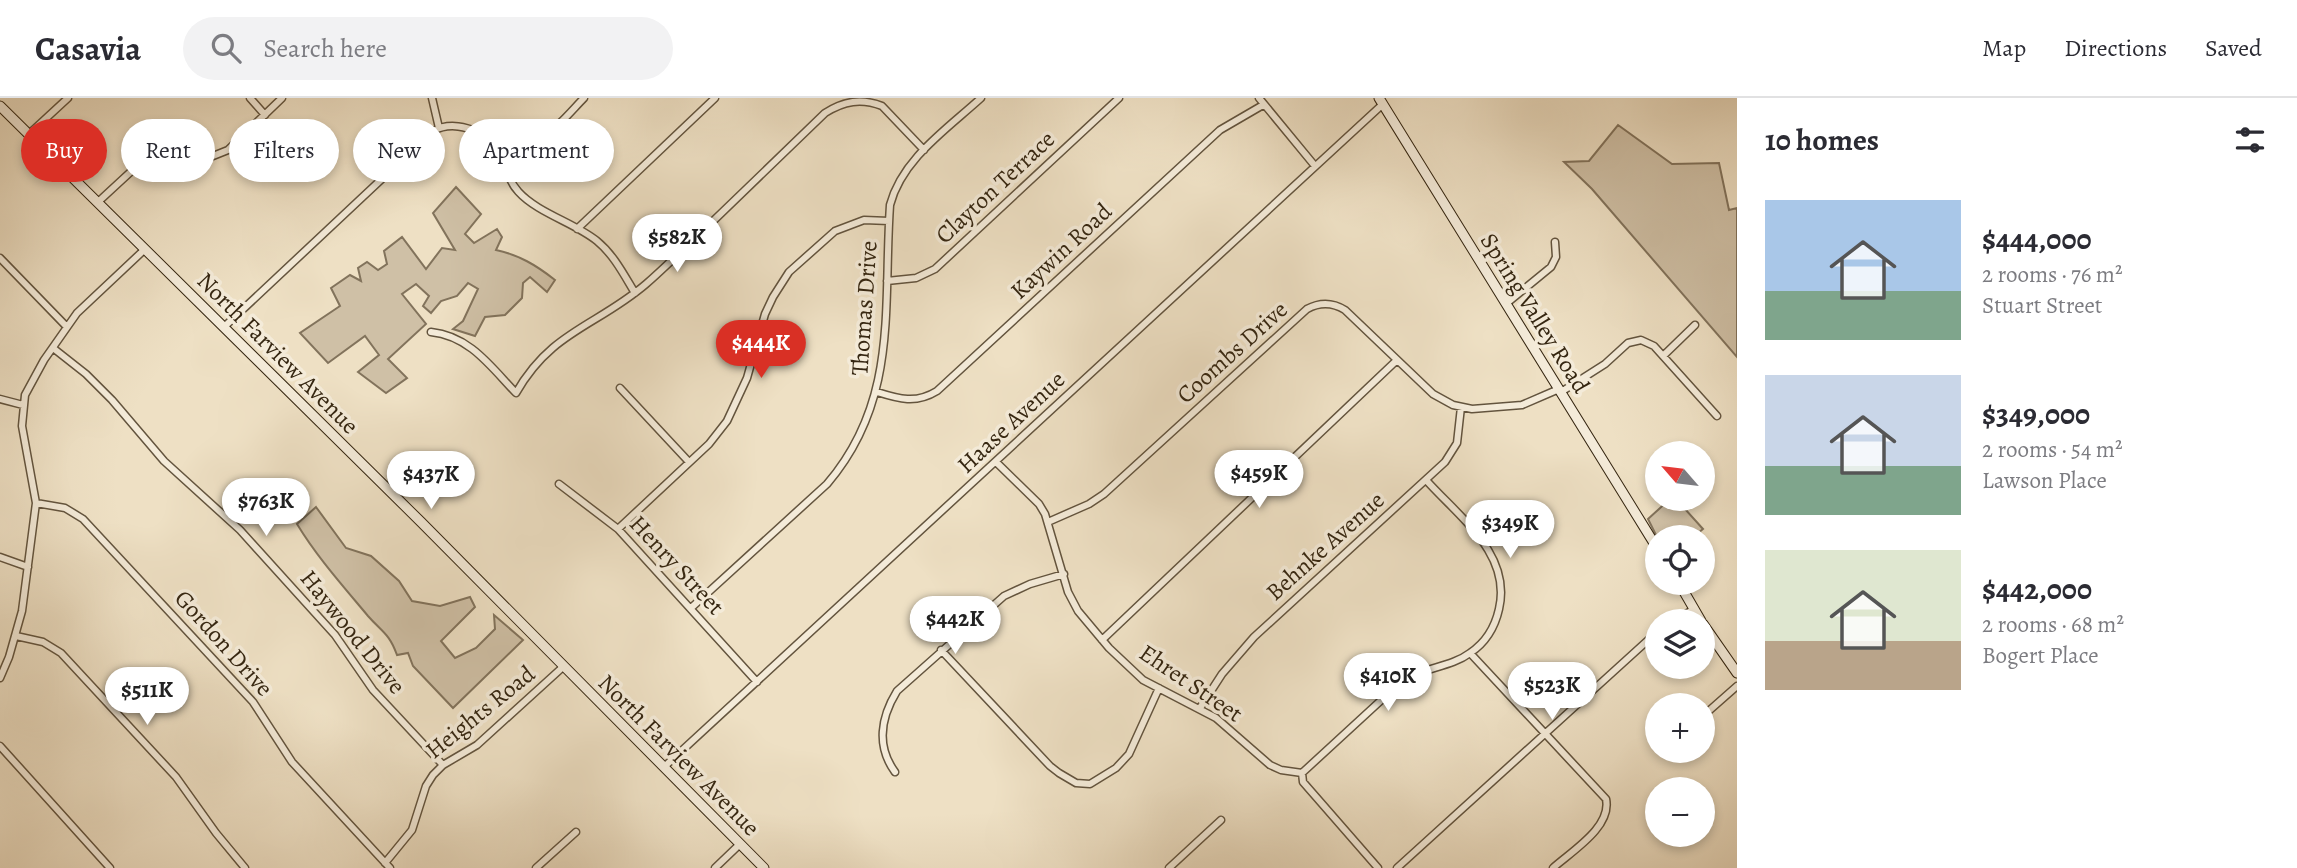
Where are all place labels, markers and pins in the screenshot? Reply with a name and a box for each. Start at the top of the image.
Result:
pin: $582K [628,214,726,274]
pin: $444K [712,320,810,380]
pin: $459K [1210,450,1308,510]
pin: $437K [382,452,480,511]
pin: $763K [217,478,315,538]
pin: $349K [1461,500,1559,560]
pin: $442K [906,596,1004,656]
pin: $410K [1339,654,1437,713]
pin: $523K [1503,662,1601,722]
pin: $511K [98,668,196,727]

